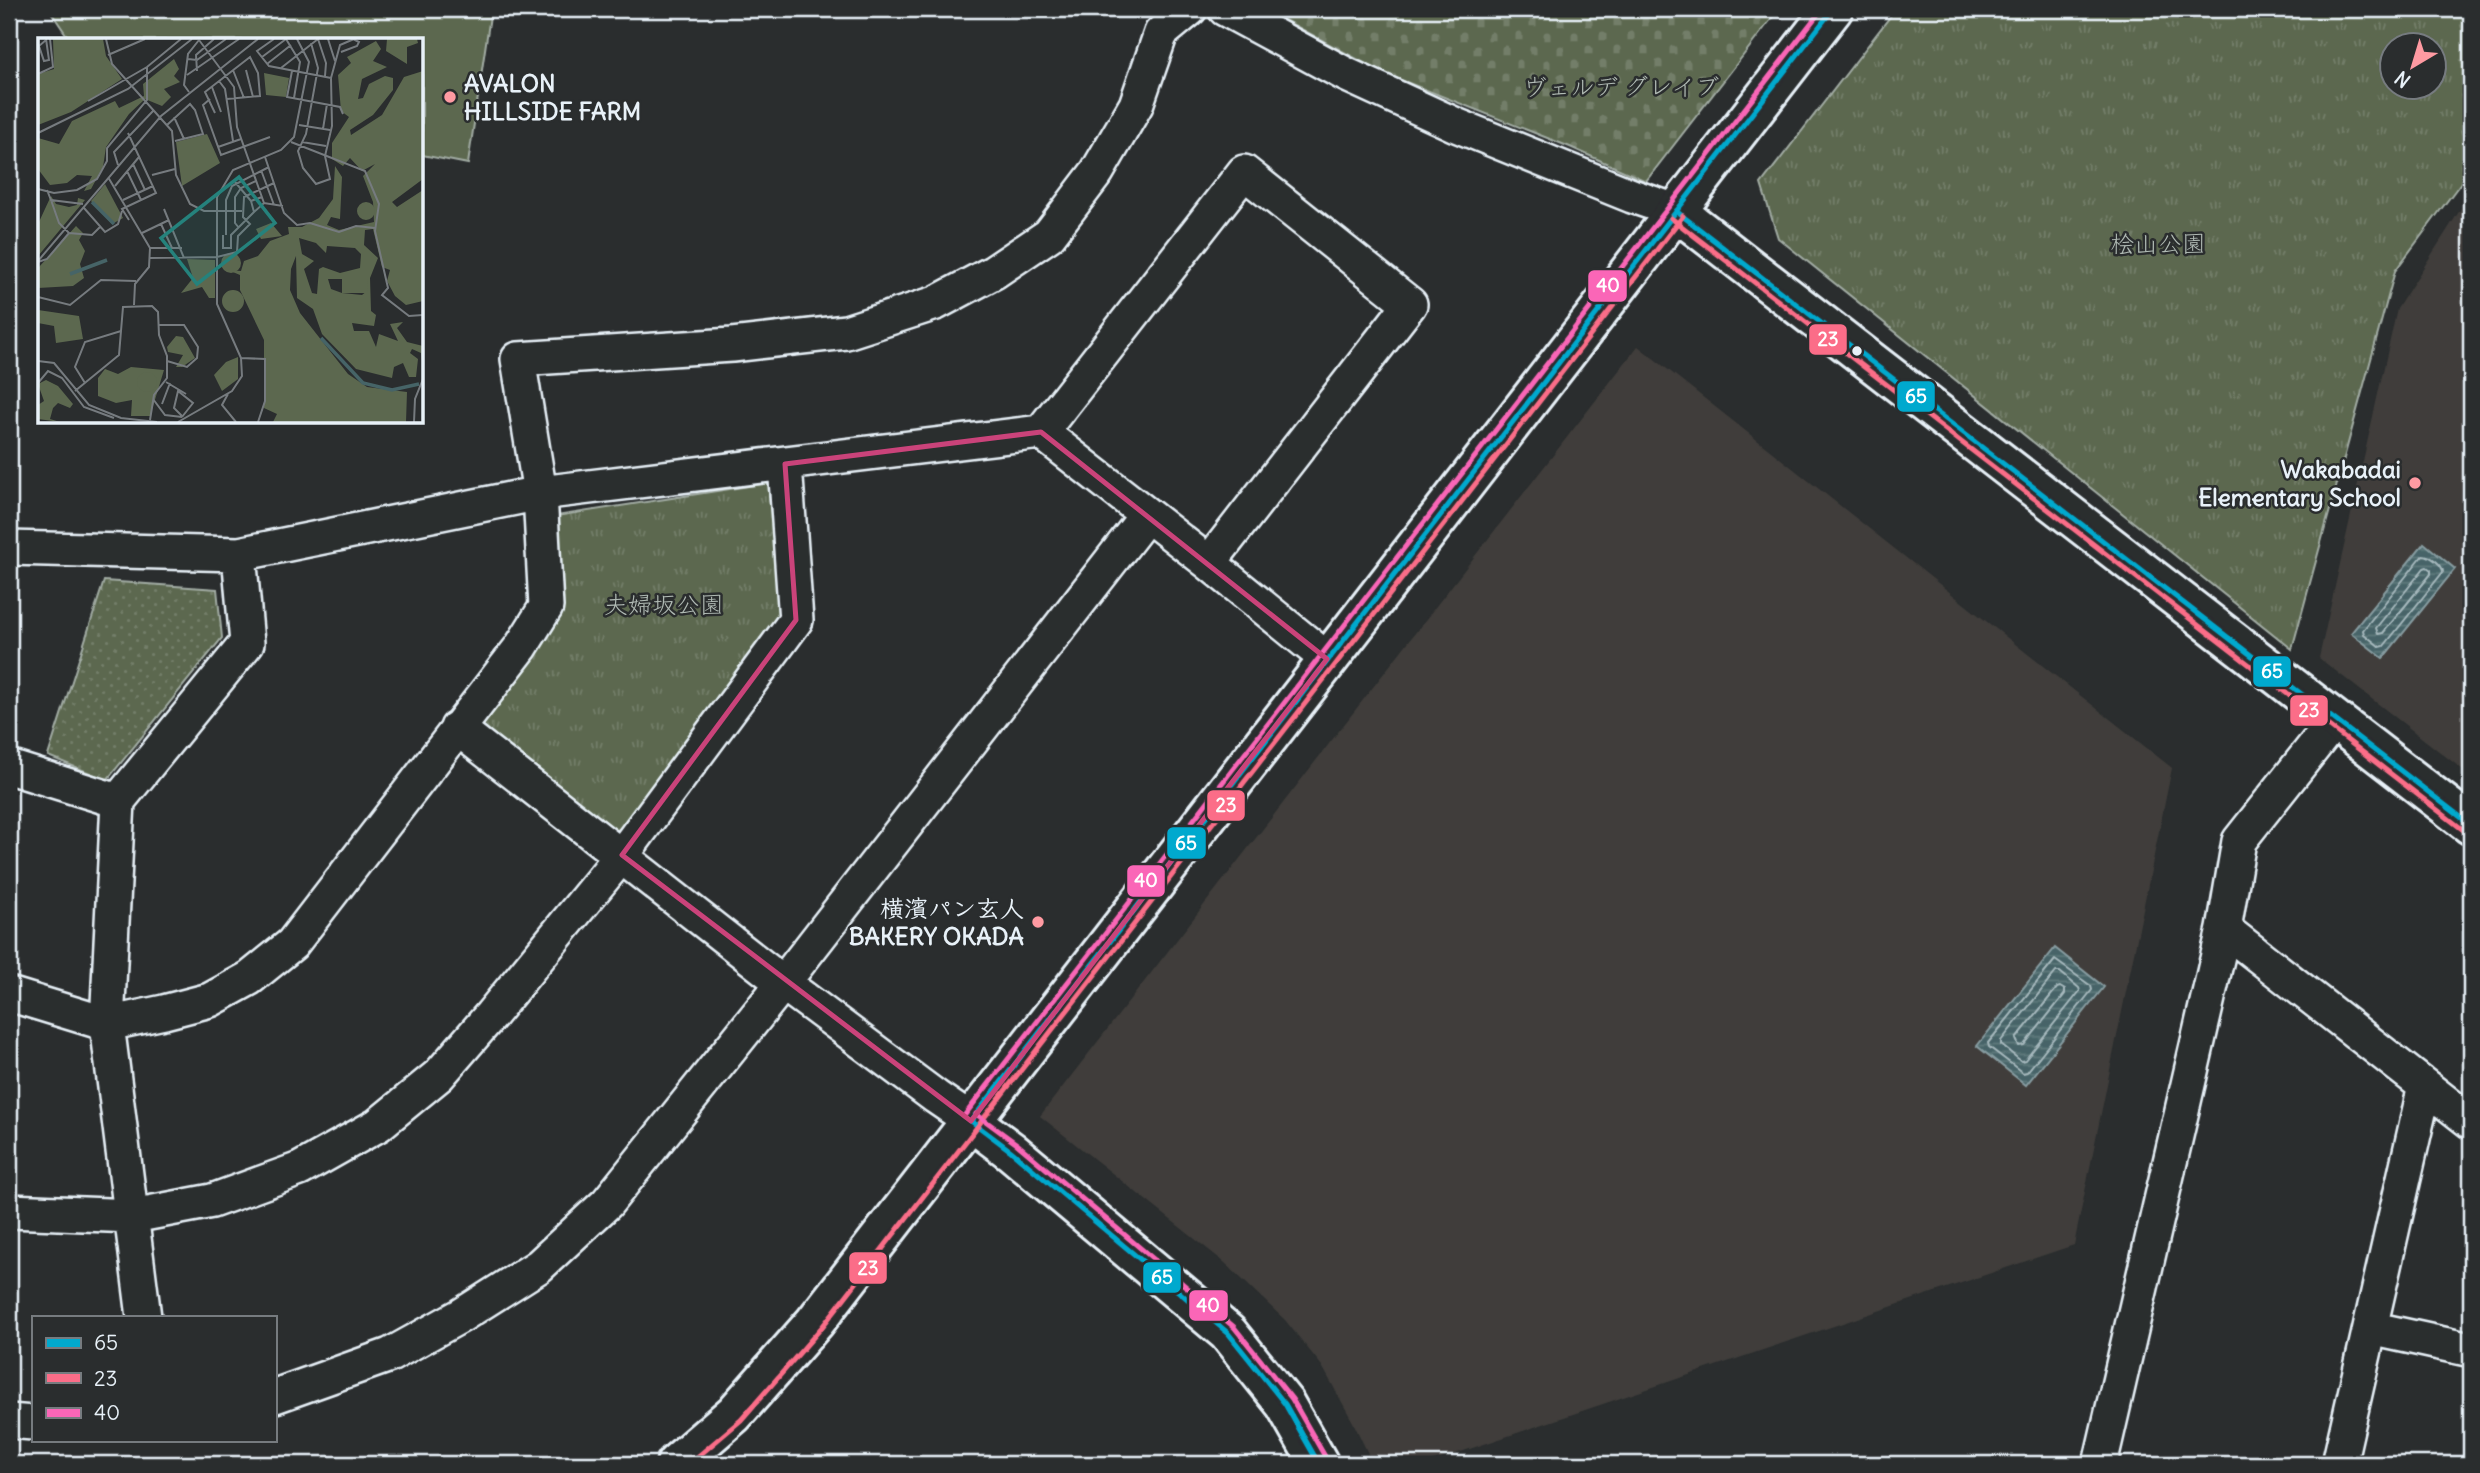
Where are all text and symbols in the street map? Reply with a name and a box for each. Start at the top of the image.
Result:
north arrow [2378,32,2448,102]
inset map [38,38,424,424]
text: N [2390,66,2415,93]
place label: AVALON HILLSIDE FARM [464,68,641,126]
park label: ヴェルデ グレイブ [1523,71,1719,101]
marker: AVALON HILLSIDE FARM [442,89,458,105]
park label: 桧山公園 [2110,228,2206,258]
line badge: 40 [1587,269,1628,303]
text: 40 [1596,273,1620,297]
line badge: 23 [1808,323,1848,356]
text: 23 [1817,327,1839,351]
unlabelled marker [1850,344,1864,358]
line badge: 65 [1896,380,1936,413]
text: 65 [1905,384,1927,408]
place label: Wakabadai Elementary School [2198,454,2401,512]
marker: Wakabadai Elementary School [2407,475,2423,491]
park label: 夫婦坂公園 [604,589,724,619]
line badge: 65 [2252,655,2292,688]
text: 65 [2261,659,2283,683]
line badge: 23 [2289,694,2329,727]
text: 23 [2298,698,2320,722]
line badge: 23 [1206,789,1246,822]
text: 23 [1215,793,1237,817]
line badge: 65 [1166,826,1207,860]
text: 65 [1175,831,1197,855]
line badge: 40 [1126,864,1166,898]
text: 40 [1134,868,1158,892]
place label: 横濱パン玄人 BAKERY OKADA [849,893,1024,951]
marker: 横濱パン玄人 BAKERY OKADA [1030,914,1046,930]
line badge: 23 [848,1251,888,1285]
text: 23 [857,1256,879,1280]
line badge: 65 [1142,1261,1182,1294]
text: 65 [1151,1265,1173,1289]
line badge: 40 [1188,1289,1229,1322]
text: 40 [1196,1293,1220,1317]
legend [32,1316,276,1442]
text: 65 [94,1329,118,1356]
text: 23 [94,1365,117,1392]
text: 40 [94,1399,120,1426]

